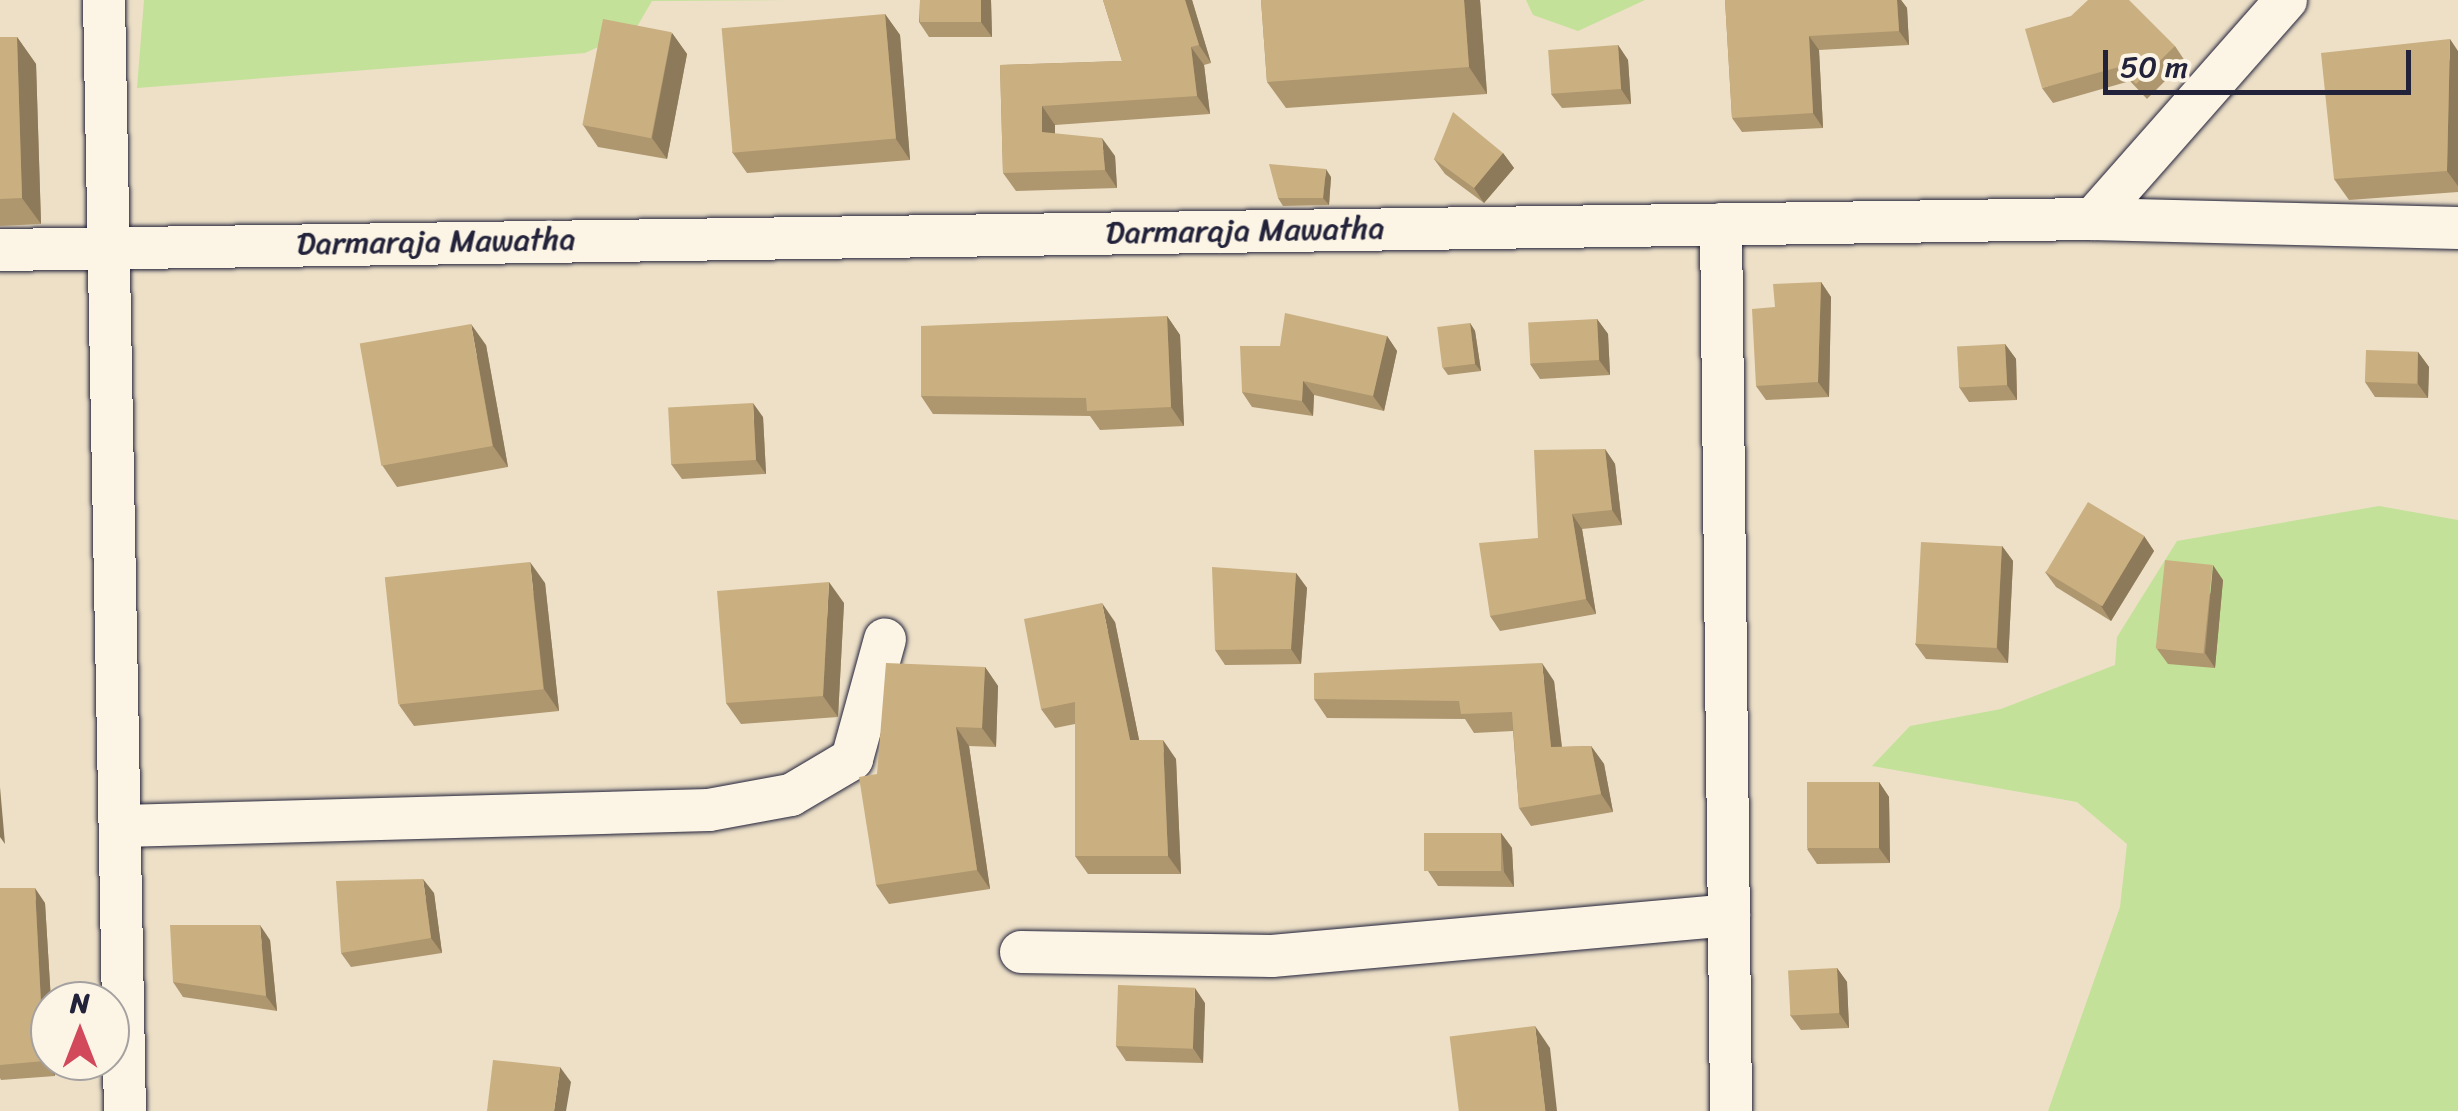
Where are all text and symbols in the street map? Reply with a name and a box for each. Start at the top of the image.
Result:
scale bar [2108,30,2416,92]
text: 50 m [2120,40,2188,94]
street label: Darmaraja Mawatha [1105,209,1385,253]
street label: Darmaraja Mawatha [296,220,576,264]
text: N [70,978,90,1027]
north arrow [30,981,130,1081]

